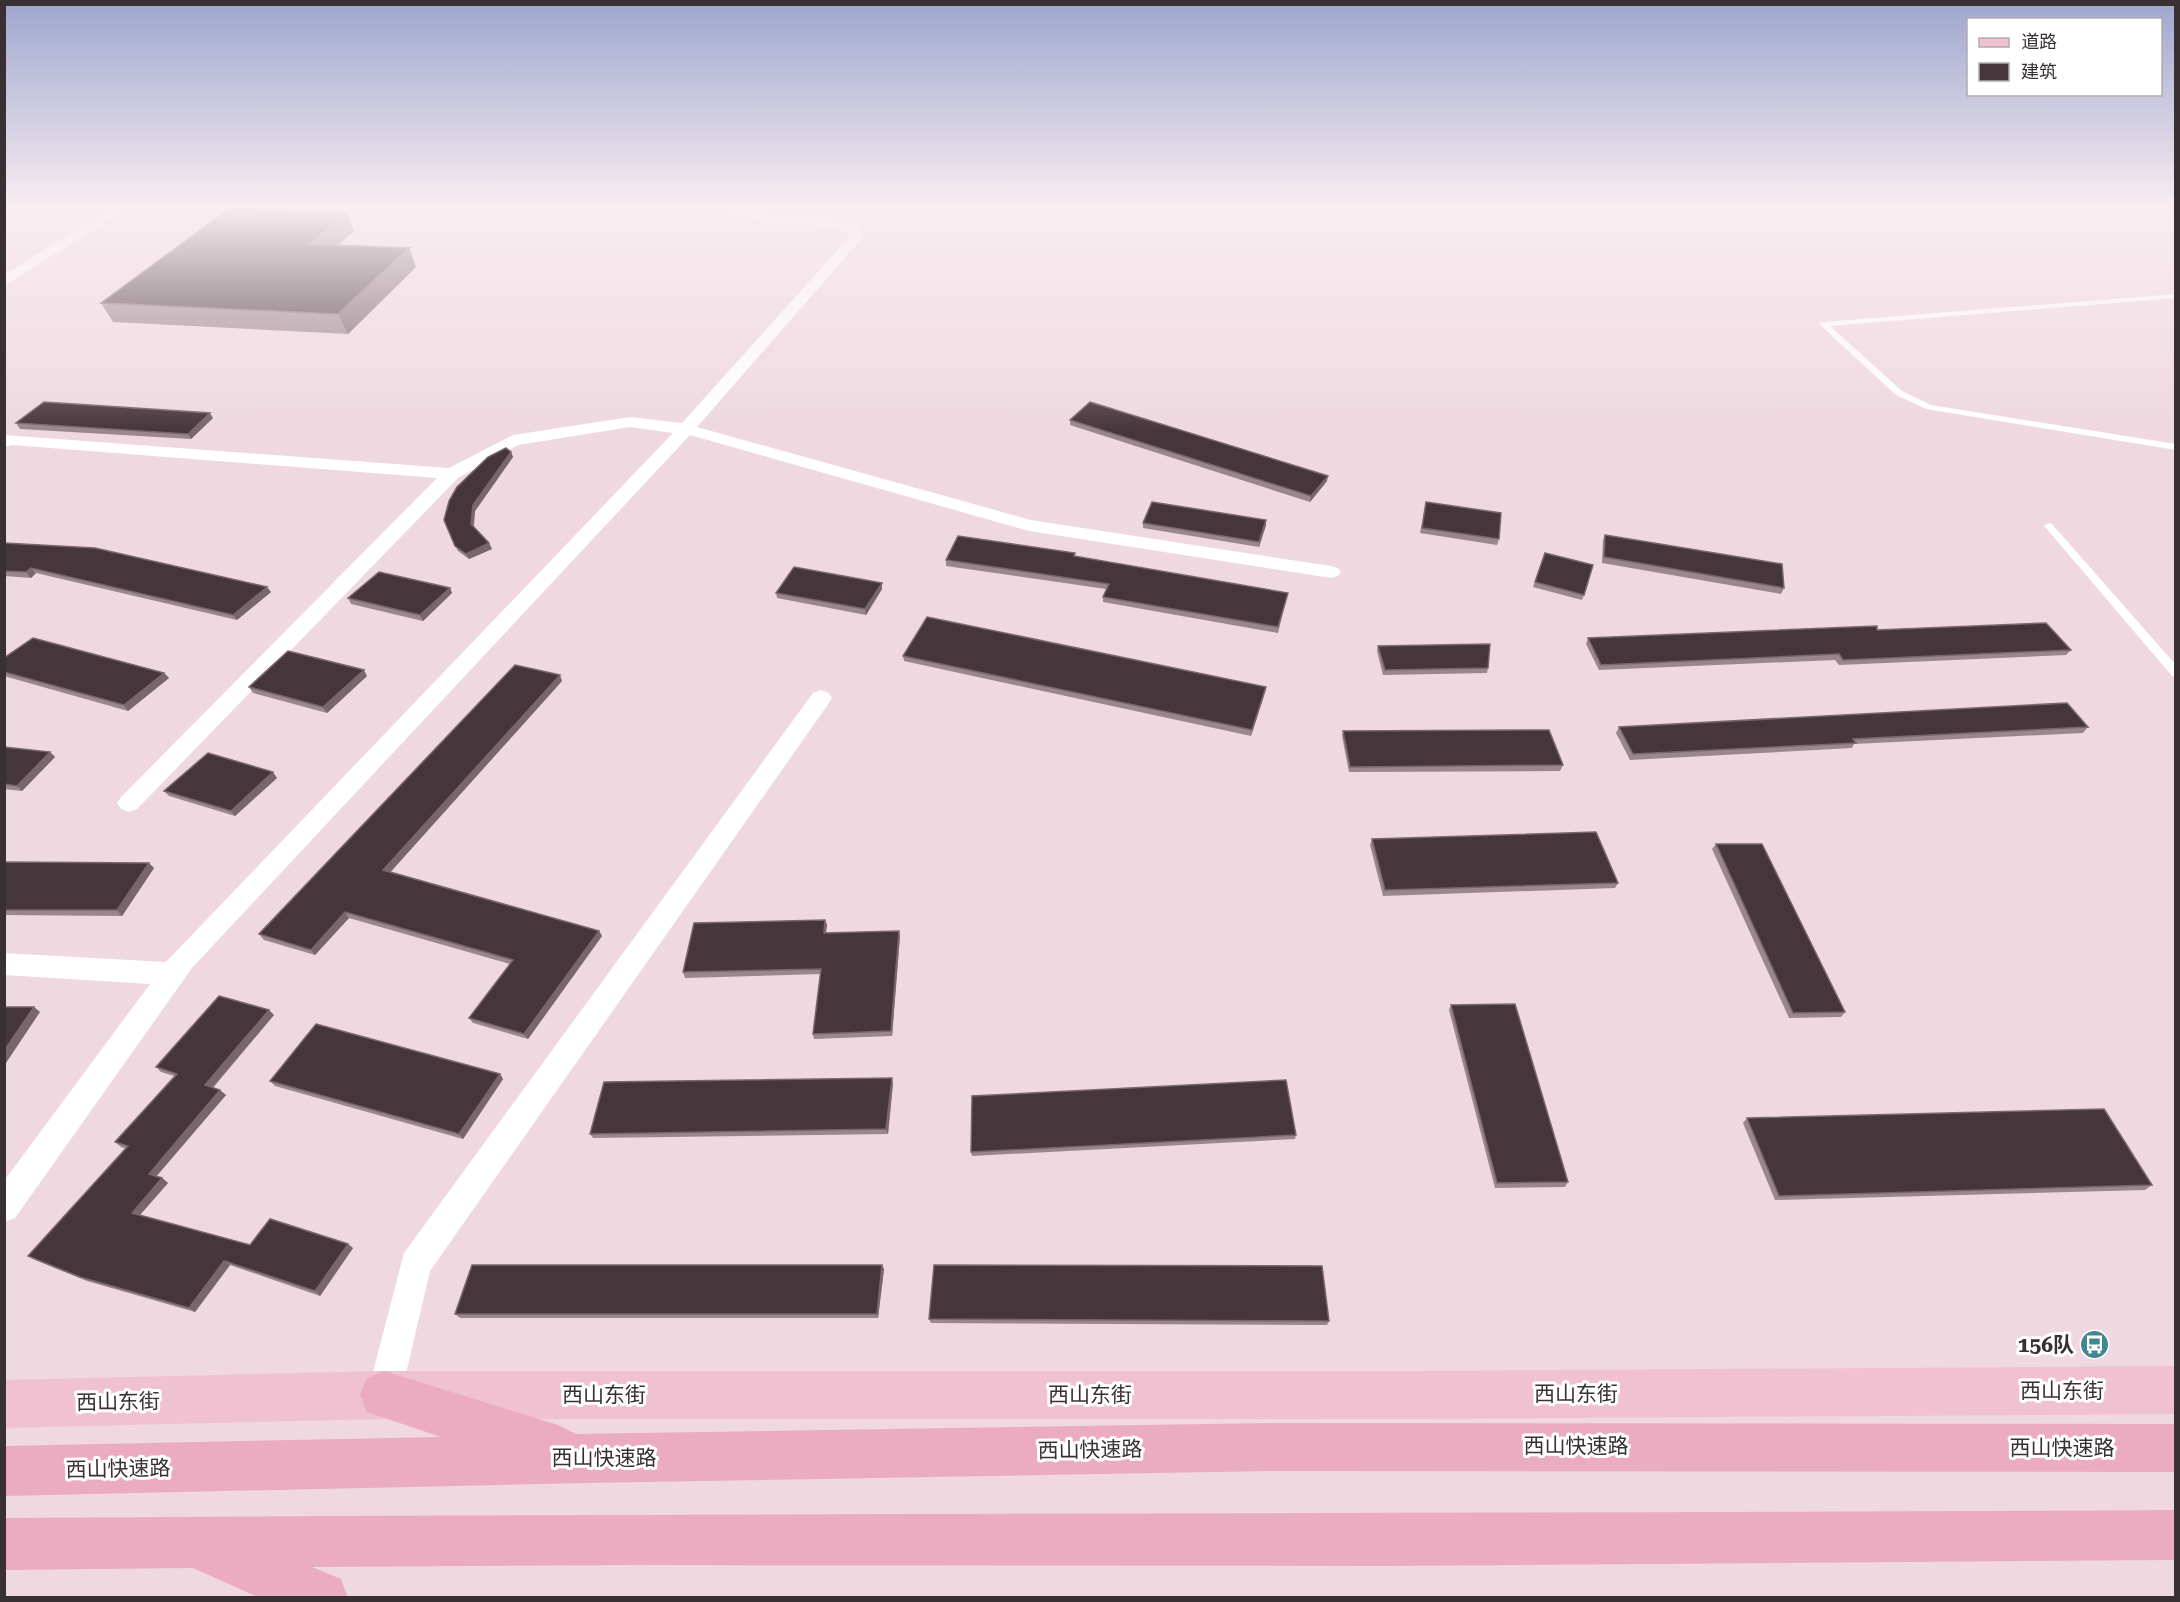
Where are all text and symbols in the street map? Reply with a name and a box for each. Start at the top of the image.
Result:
legend [1967,18,2162,96]
text: 道路 [2021,31,2057,52]
text: 建筑 [2021,61,2057,82]
bus stop icon: 156队 [2079,1329,2111,1361]
place label: 156队 [2018,1333,2074,1357]
street label: 西山东街 [2020,1379,2104,1403]
street label: 西山东街 [1534,1382,1618,1406]
street label: 西山东街 [562,1383,646,1407]
street label: 西山东街 [1048,1383,1132,1407]
street label: 西山东街 [76,1389,160,1415]
street label: 西山快速路 [1524,1434,1629,1458]
street label: 西山快速路 [2010,1436,2115,1460]
street label: 西山快速路 [1037,1437,1143,1463]
street label: 西山快速路 [552,1446,657,1470]
street label: 西山快速路 [65,1456,171,1482]

